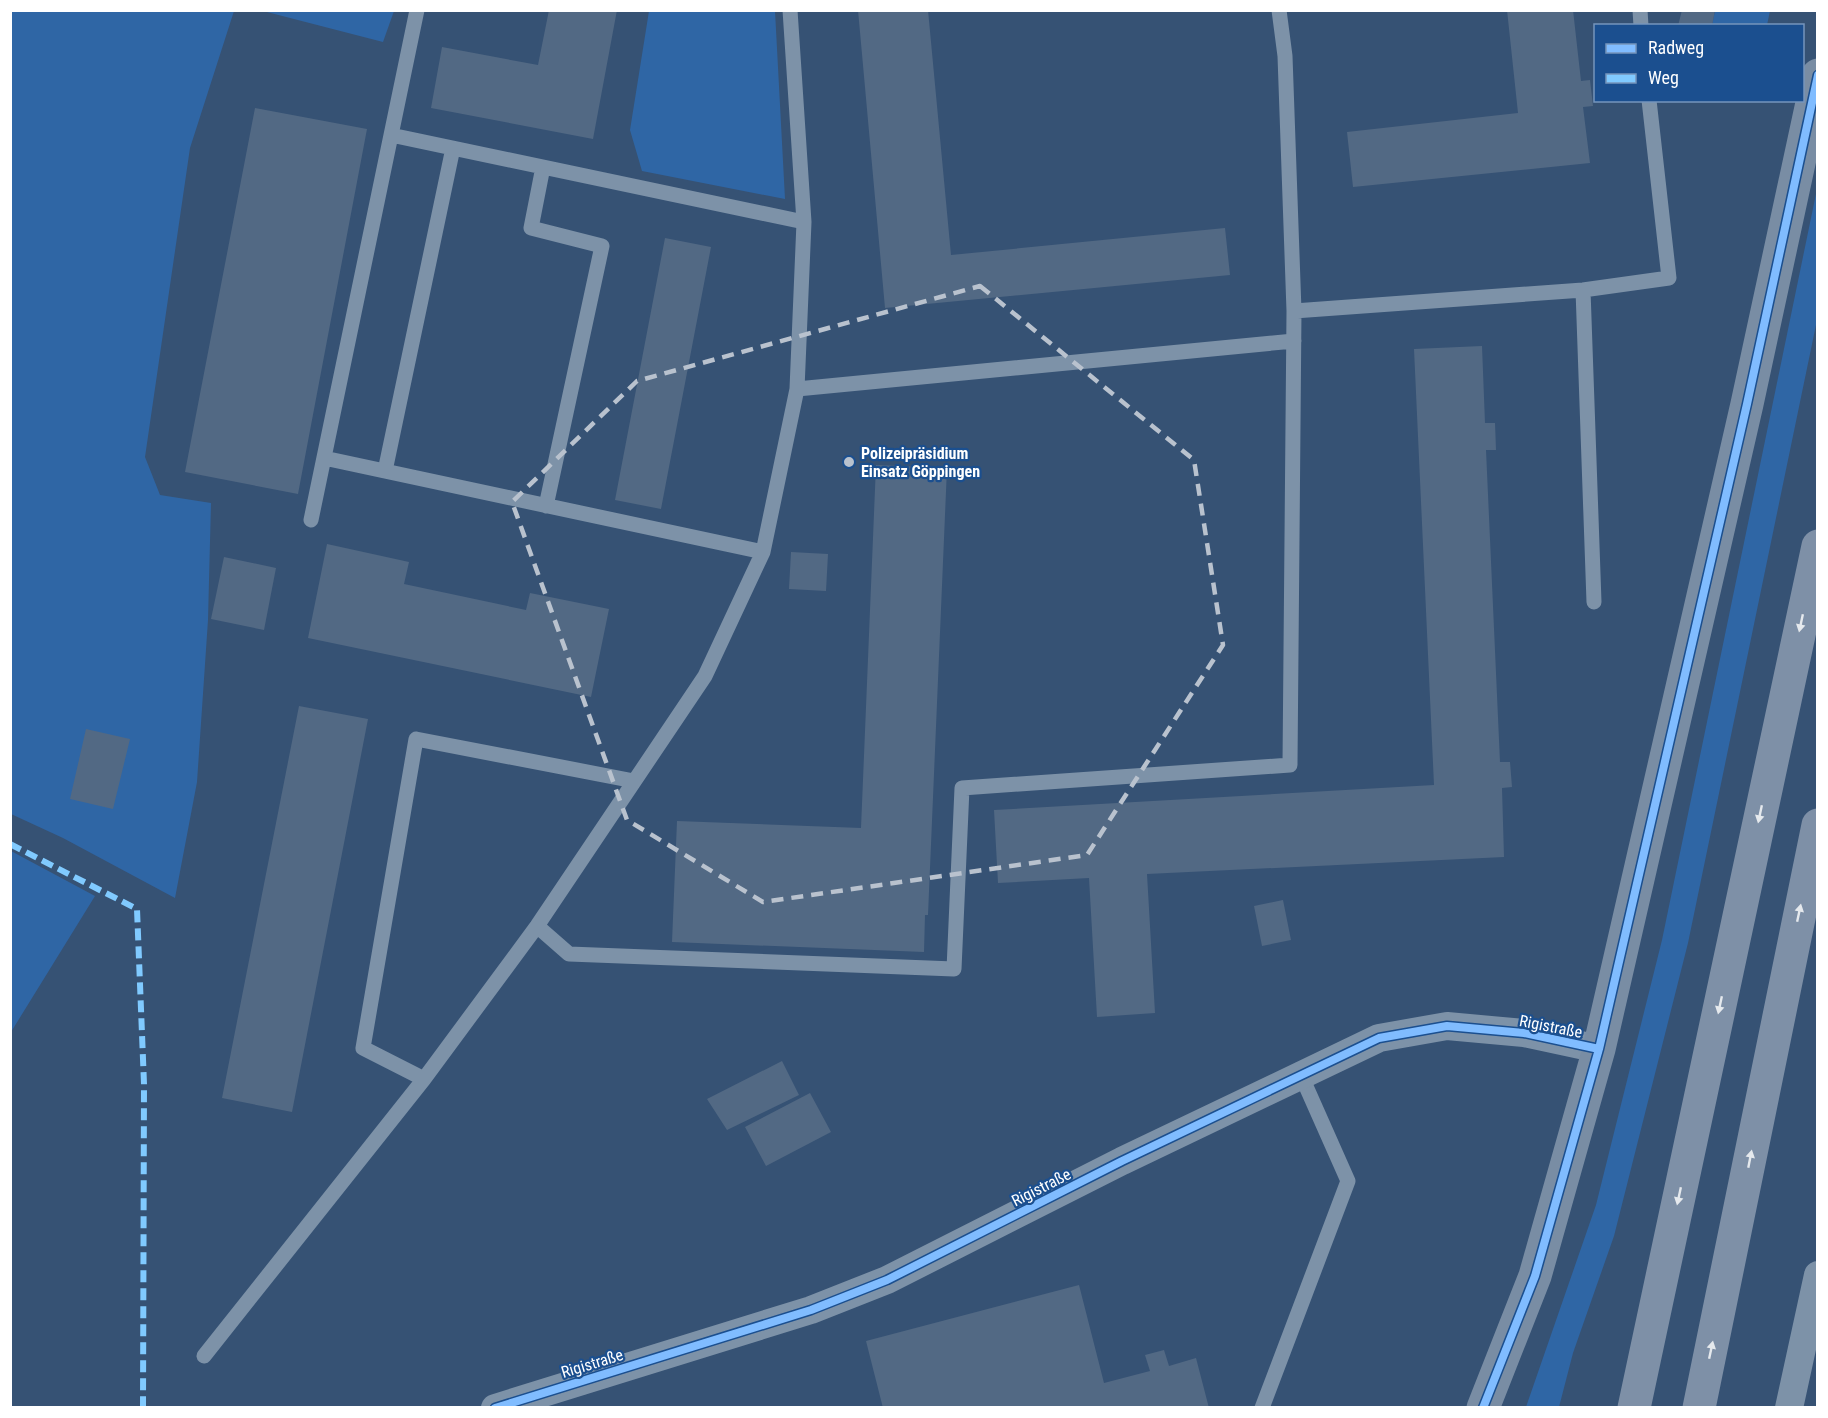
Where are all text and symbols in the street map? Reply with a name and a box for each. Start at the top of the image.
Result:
legend [1594,24,1804,102]
text: Radweg [1648,37,1704,58]
text: Weg [1648,67,1679,88]
place label: Polizeipräsidium Einsatz Göppingen [861,444,980,481]
marker: Polizeipräsidium Einsatz Göppingen [842,455,856,469]
one-way arrow [1796,614,1805,633]
one-way arrow [1755,805,1765,823]
one-way arrow [1795,904,1804,923]
one-way arrow [1715,996,1724,1015]
street label: Rigistraße [1518,1011,1584,1042]
one-way arrow [1746,1150,1755,1169]
street label: Rigistraße [1008,1164,1074,1210]
one-way arrow [1674,1186,1683,1205]
one-way arrow [1707,1341,1717,1360]
street label: Rigistraße [559,1345,625,1382]

